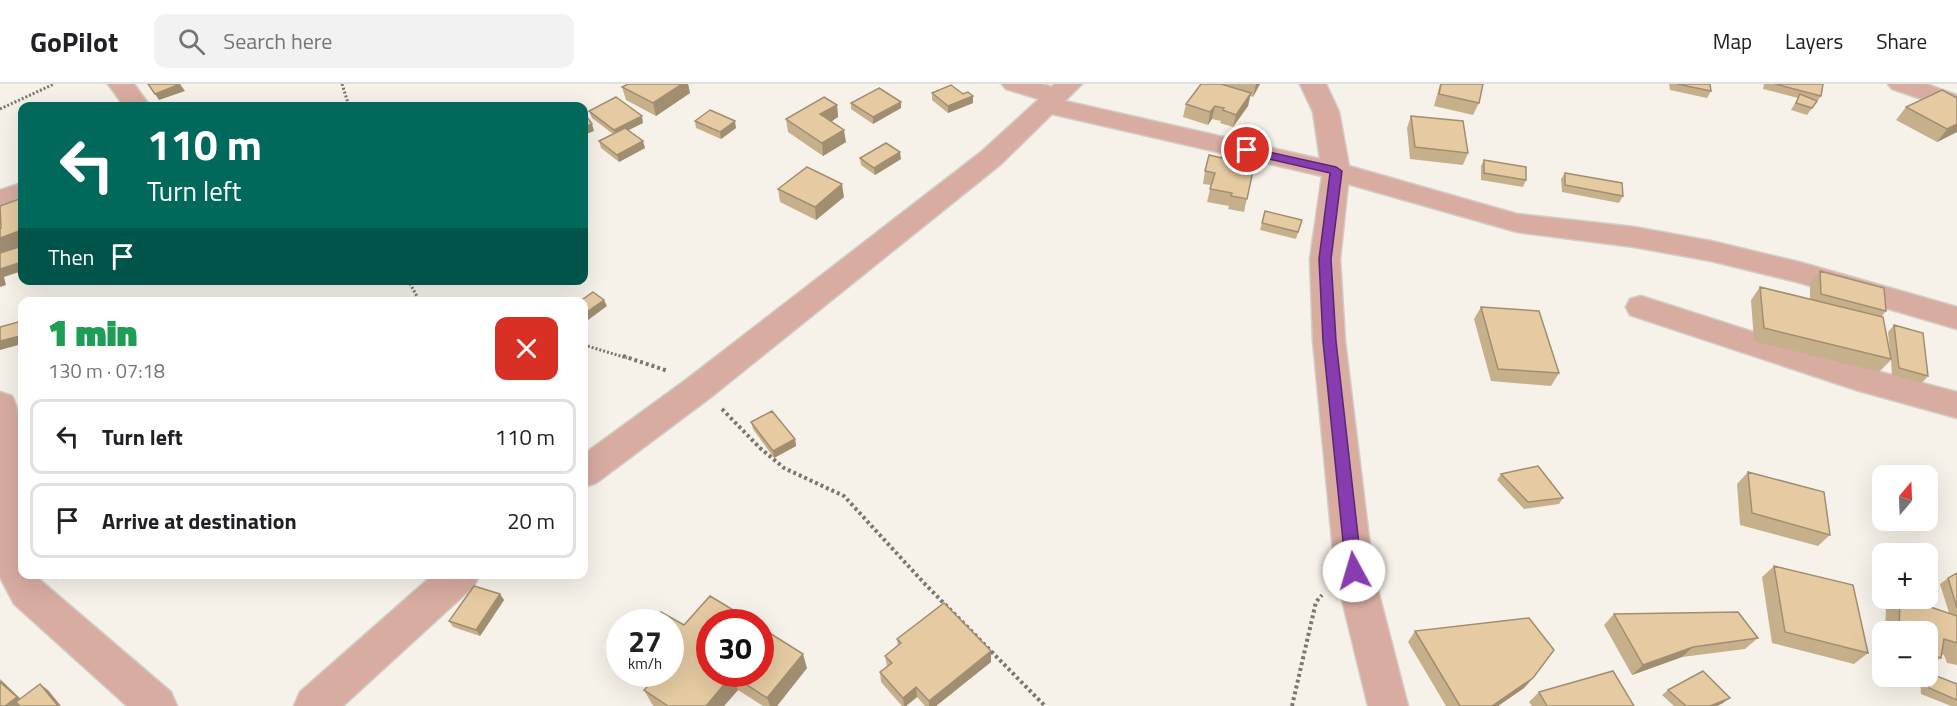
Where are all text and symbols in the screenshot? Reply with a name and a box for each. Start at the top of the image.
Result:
search box [154,14,574,68]
text: GoPilot [30,20,118,63]
text: Search here [223,24,332,58]
icon: search [175,25,208,58]
text: Map [1713,25,1752,57]
text: Layers [1785,25,1843,57]
text: Share [1876,25,1927,57]
text: 110 m [147,112,262,176]
pin [1221,124,1272,175]
icon: left [48,126,126,204]
icon: arrive [1230,133,1263,166]
text: Turn left [147,170,241,211]
text: Then [48,240,94,274]
icon: arrive [106,240,139,273]
text: 1 min [48,305,137,360]
button: close [495,317,558,380]
text: 130 m · 07:18 [48,355,165,386]
icon: left [51,420,84,453]
text: Turn left [102,420,183,454]
text: 110 m [495,420,555,454]
north arrow [1872,465,1938,531]
map controls [1872,465,1938,687]
icon: arrive [51,504,84,537]
text: Arrive at destination [102,504,297,538]
text: 20 m [507,504,555,538]
position arrow [1322,539,1386,603]
button: + [1872,543,1938,609]
speed limit sign: 30 [696,609,774,687]
text: 27 [628,618,662,664]
button: − [1872,621,1938,687]
text: km/h [628,652,662,675]

